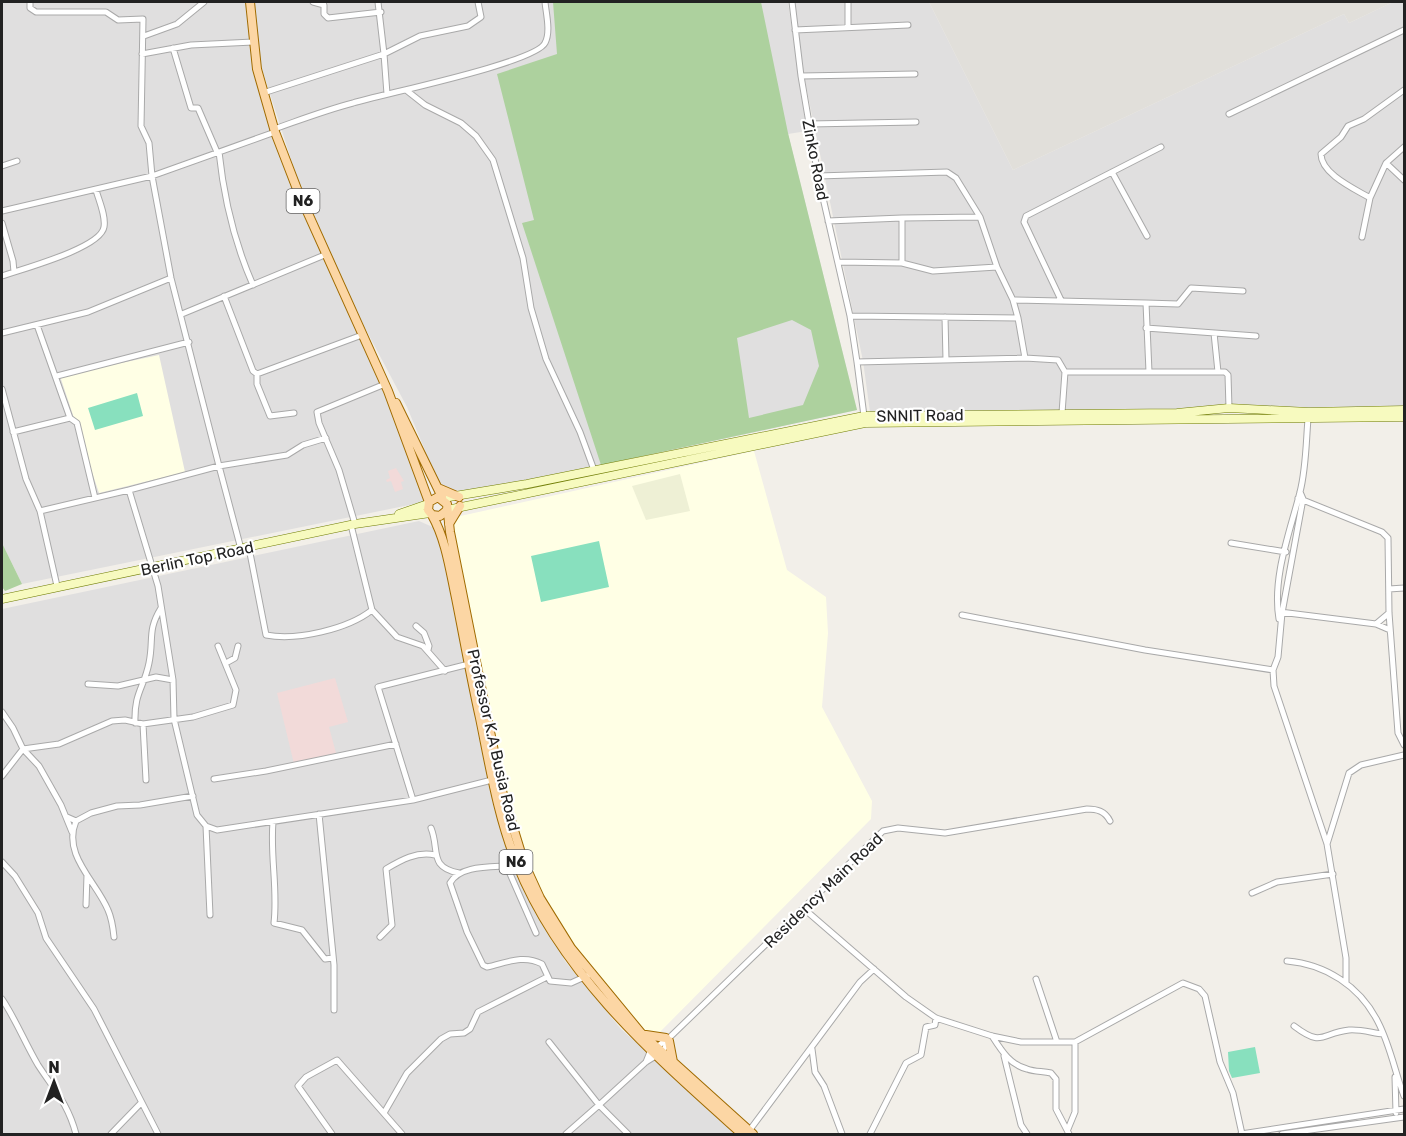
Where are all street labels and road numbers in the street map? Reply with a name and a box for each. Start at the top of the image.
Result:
street label: Zinko Road [798,118,833,202]
road number: N6 [286,189,320,213]
street label: SNNIT Road [876,405,964,426]
street label: Berlin Top Road [139,537,255,580]
street label: Professor K.A Busia Road [463,647,524,833]
street label: Residency Main Road [760,829,887,952]
road number: N6 [500,850,532,874]

